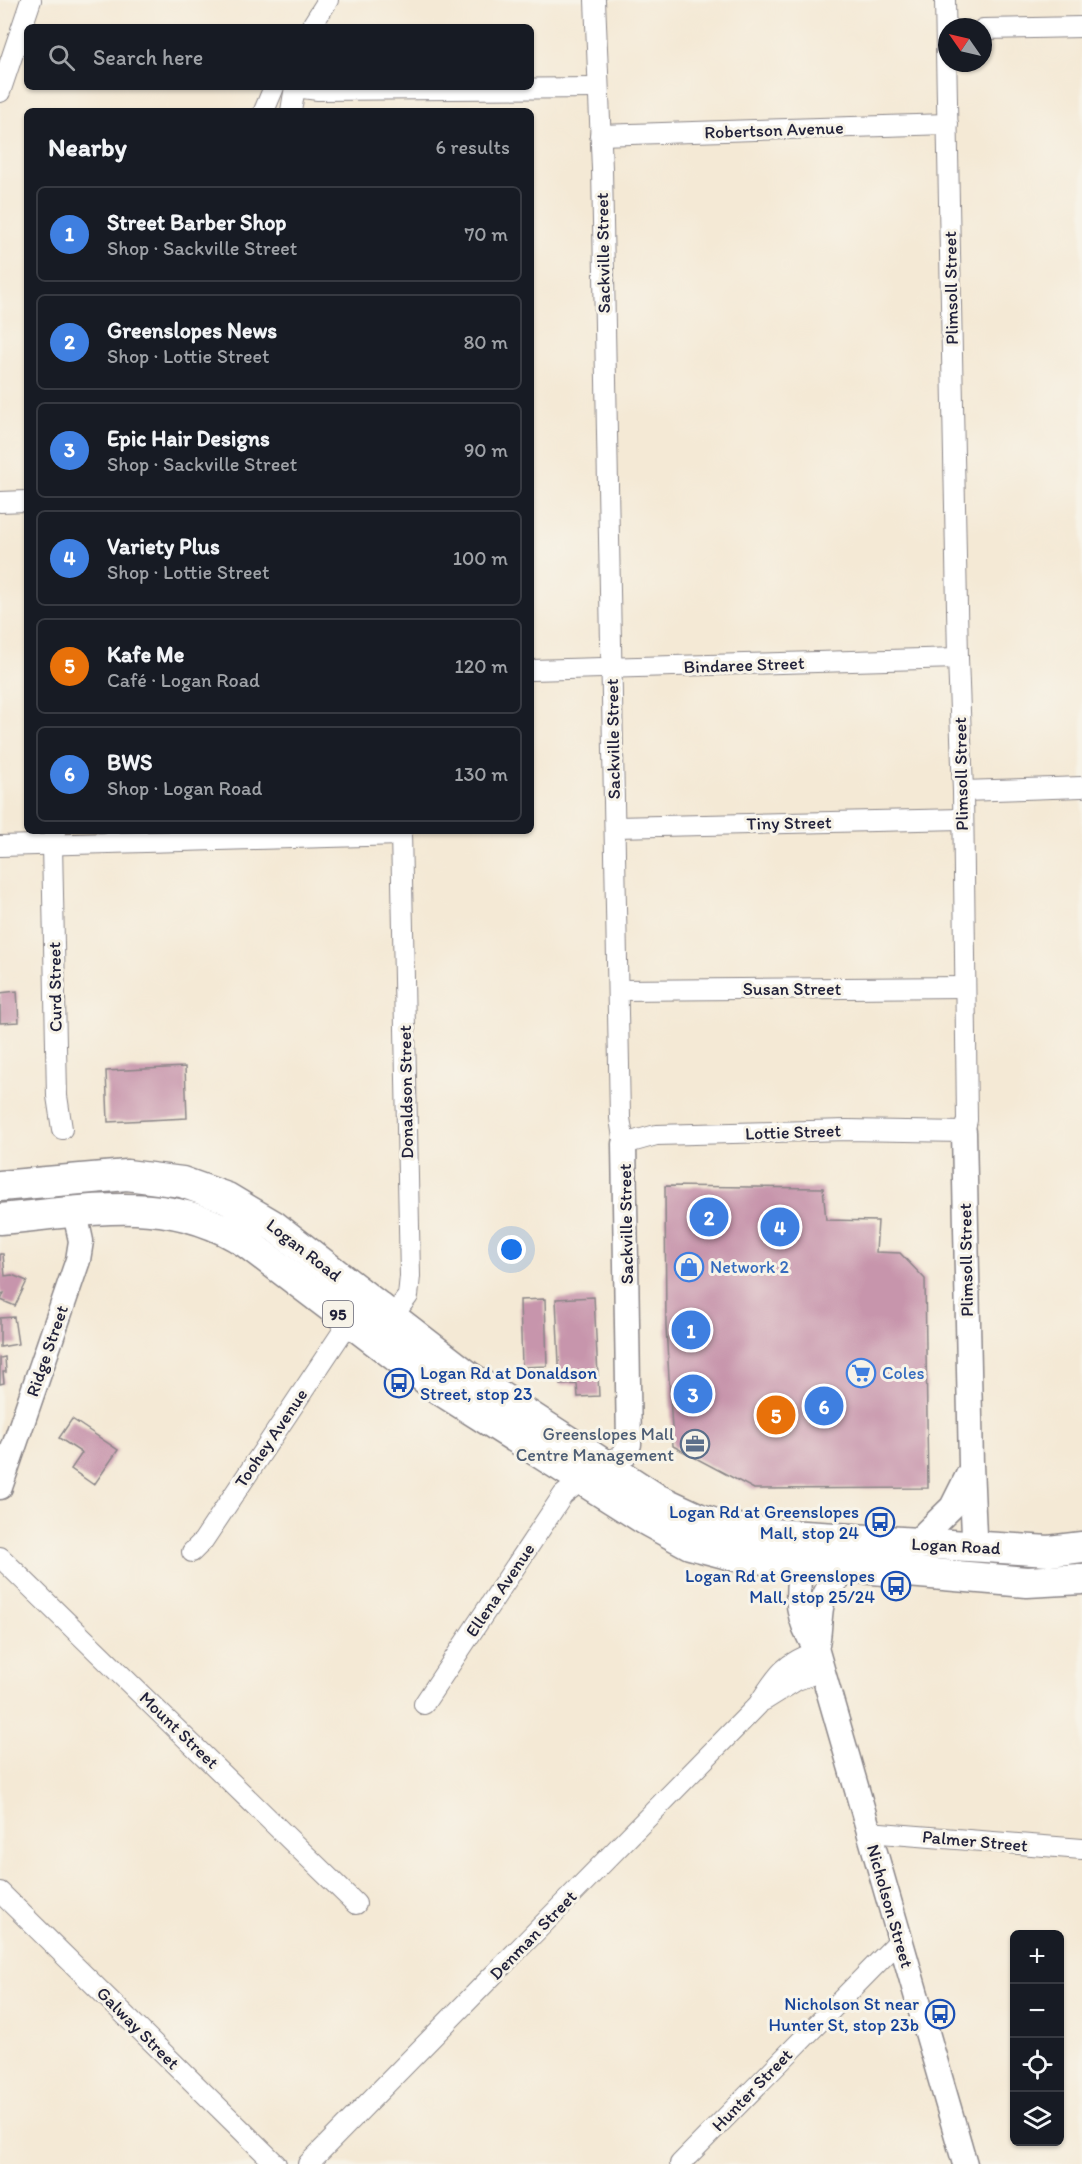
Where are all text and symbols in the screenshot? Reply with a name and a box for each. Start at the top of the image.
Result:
north arrow [938,18,992,72]
search box [24,24,534,90]
icon: search [45,41,78,74]
text: Search here [93,44,203,71]
street label: Robertson Avenue [704,117,844,143]
text: Nearby [48,131,127,163]
text: 6 results [436,135,510,159]
street label: Sackville Street [591,192,615,314]
text: Street Barber Shop [107,209,286,236]
text: 1 [65,222,74,246]
text: 70 m [464,222,508,246]
street label: Plimsoll Street [939,231,963,345]
text: Shop · Sackville Street [107,236,297,260]
text: Greenslopes News [107,317,277,344]
text: 2 [64,330,75,354]
text: 80 m [463,330,508,354]
text: Shop · Lottie Street [107,344,270,368]
text: Epic Hair Designs [107,425,270,452]
text: 3 [64,438,75,462]
text: 90 m [464,438,508,462]
text: Shop · Sackville Street [107,452,297,476]
text: Variety Plus [107,533,220,560]
text: 4 [63,546,76,570]
text: 100 m [453,546,508,570]
text: Shop · Lottie Street [107,560,270,584]
text: Kafe Me [107,641,184,668]
street label: Bindaree Street [683,652,805,678]
text: 5 [64,654,75,678]
text: 120 m [455,654,508,678]
text: Café · Logan Road [107,668,260,692]
street label: Sackville Street [601,678,625,800]
street label: Plimsoll Street [949,717,973,831]
text: BWS [107,749,152,776]
text: 6 [64,762,75,786]
text: 130 m [454,762,508,786]
text: Shop · Logan Road [107,776,262,800]
street label: Tiny Street [746,811,832,835]
street label: Curd Street [43,942,67,1032]
street label: Susan Street [743,978,842,1000]
street label: Donaldson Street [394,1025,418,1159]
street label: Lottie Street [745,1119,842,1145]
street label: Sackville Street [614,1163,638,1285]
pin: 2 [690,1194,728,1240]
street label: Plimsoll Street [954,1203,978,1317]
pin: 4 [760,1204,800,1250]
street label: Logan Road [262,1214,346,1286]
your location [497,1235,526,1264]
shop icon: Network 2 [673,1251,705,1283]
place label: Network 2 [710,1256,789,1278]
road number: 95 [323,1301,353,1327]
street label: Ridge Street [21,1302,73,1400]
pin: 1 [672,1308,710,1352]
supermarket icon: Coles [845,1357,877,1389]
place label: Logan Rd at Donaldson Street, stop 23 [420,1362,597,1405]
place label: Coles [882,1362,924,1384]
bus stop icon: Logan Rd at Donaldson Street, stop 23 [383,1367,415,1399]
pin: 3 [674,1372,712,1416]
street label: Toohey Avenue [230,1384,312,1492]
pin: 6 [804,1384,844,1428]
pin: 5 [756,1392,796,1438]
place label: Greenslopes Mall Centre Management [516,1423,674,1466]
office icon: Greenslopes Mall Centre Management [679,1428,711,1460]
place label: Logan Rd at Greenslopes Mall, stop 24 [669,1501,859,1544]
bus stop icon: Logan Rd at Greenslopes Mall, stop 24 [864,1506,896,1538]
street label: Logan Road [911,1533,1001,1559]
street label: Ellena Avenue [461,1539,539,1641]
place label: Logan Rd at Greenslopes Mall, stop 25/24 [685,1565,875,1608]
bus stop icon: Logan Rd at Greenslopes Mall, stop 25/24 [880,1570,912,1602]
street label: Mount Street [135,1687,224,1774]
street label: Palmer Street [921,1825,1029,1857]
street label: Nicholson Street [862,1842,918,1970]
street label: Denman Street [485,1885,581,1984]
map controls [1010,1930,1064,2146]
button: + [1010,1930,1064,1984]
street label: Galway Street [92,1982,184,2074]
button: − [1010,1984,1064,2038]
place label: Nicholson St near Hunter St, stop 23b [769,1993,919,2036]
bus stop icon: Nicholson St near Hunter St, stop 23b [924,1998,956,2030]
button: locate [1010,2038,1064,2092]
street label: Hunter Street [707,2044,797,2136]
button: layers [1010,2092,1064,2146]

